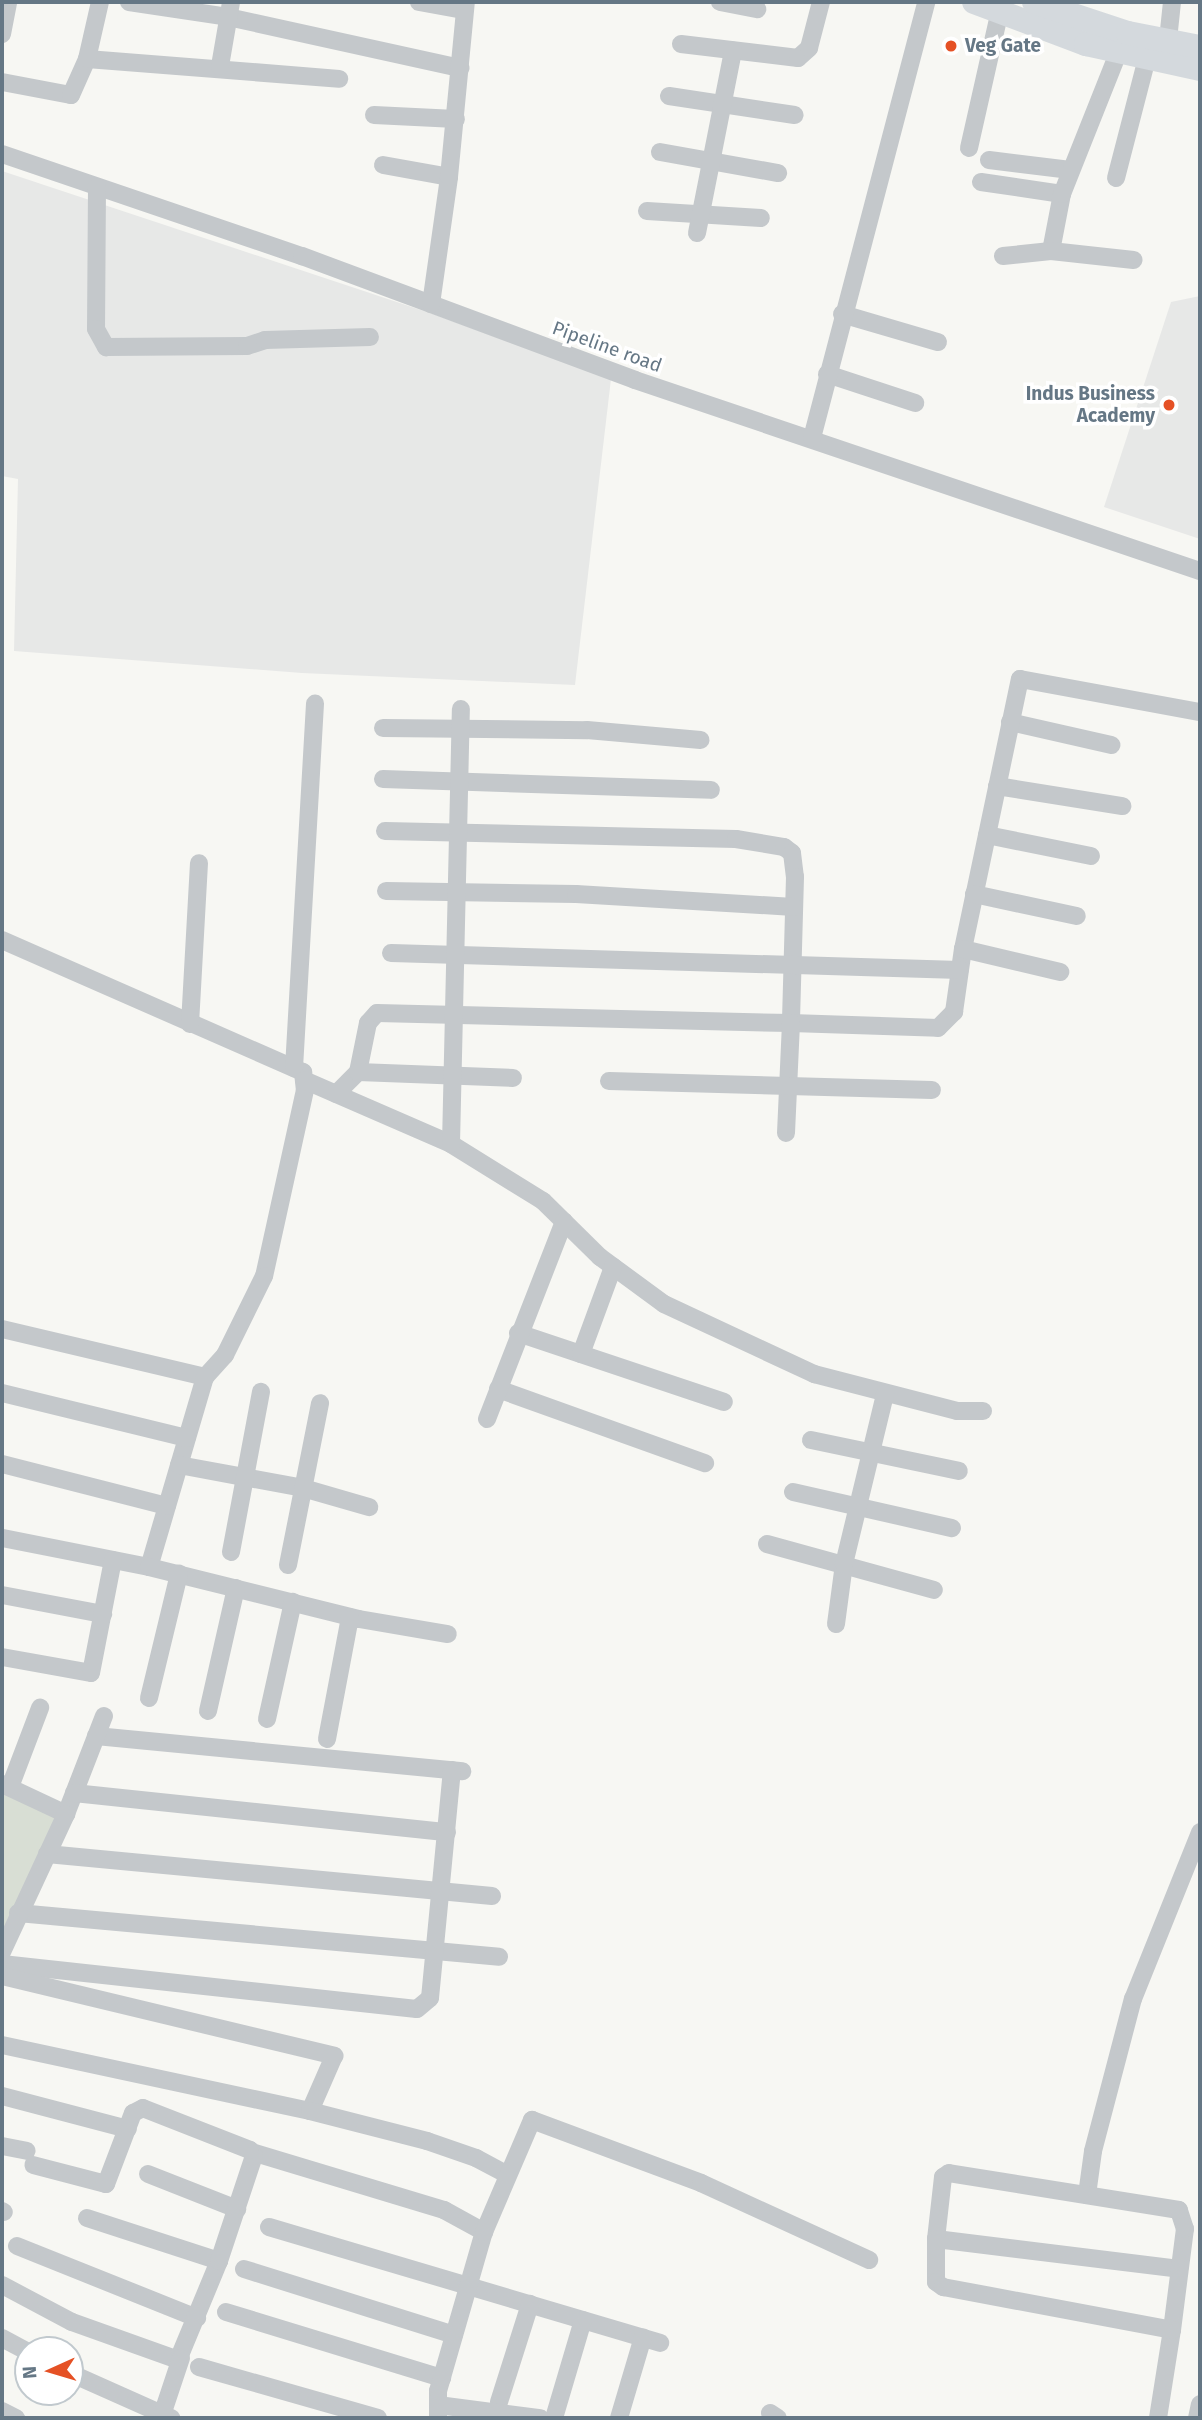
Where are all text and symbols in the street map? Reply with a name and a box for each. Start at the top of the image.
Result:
place label: Veg Gate [965,35,1041,57]
marker: Veg Gate [943,38,959,54]
street label: Pipeline road [549,317,665,377]
place label: Indus Business Academy [1026,383,1155,427]
marker: Indus Business Academy [1161,397,1177,413]
north arrow [14,2336,84,2406]
text: N [18,2365,41,2379]

